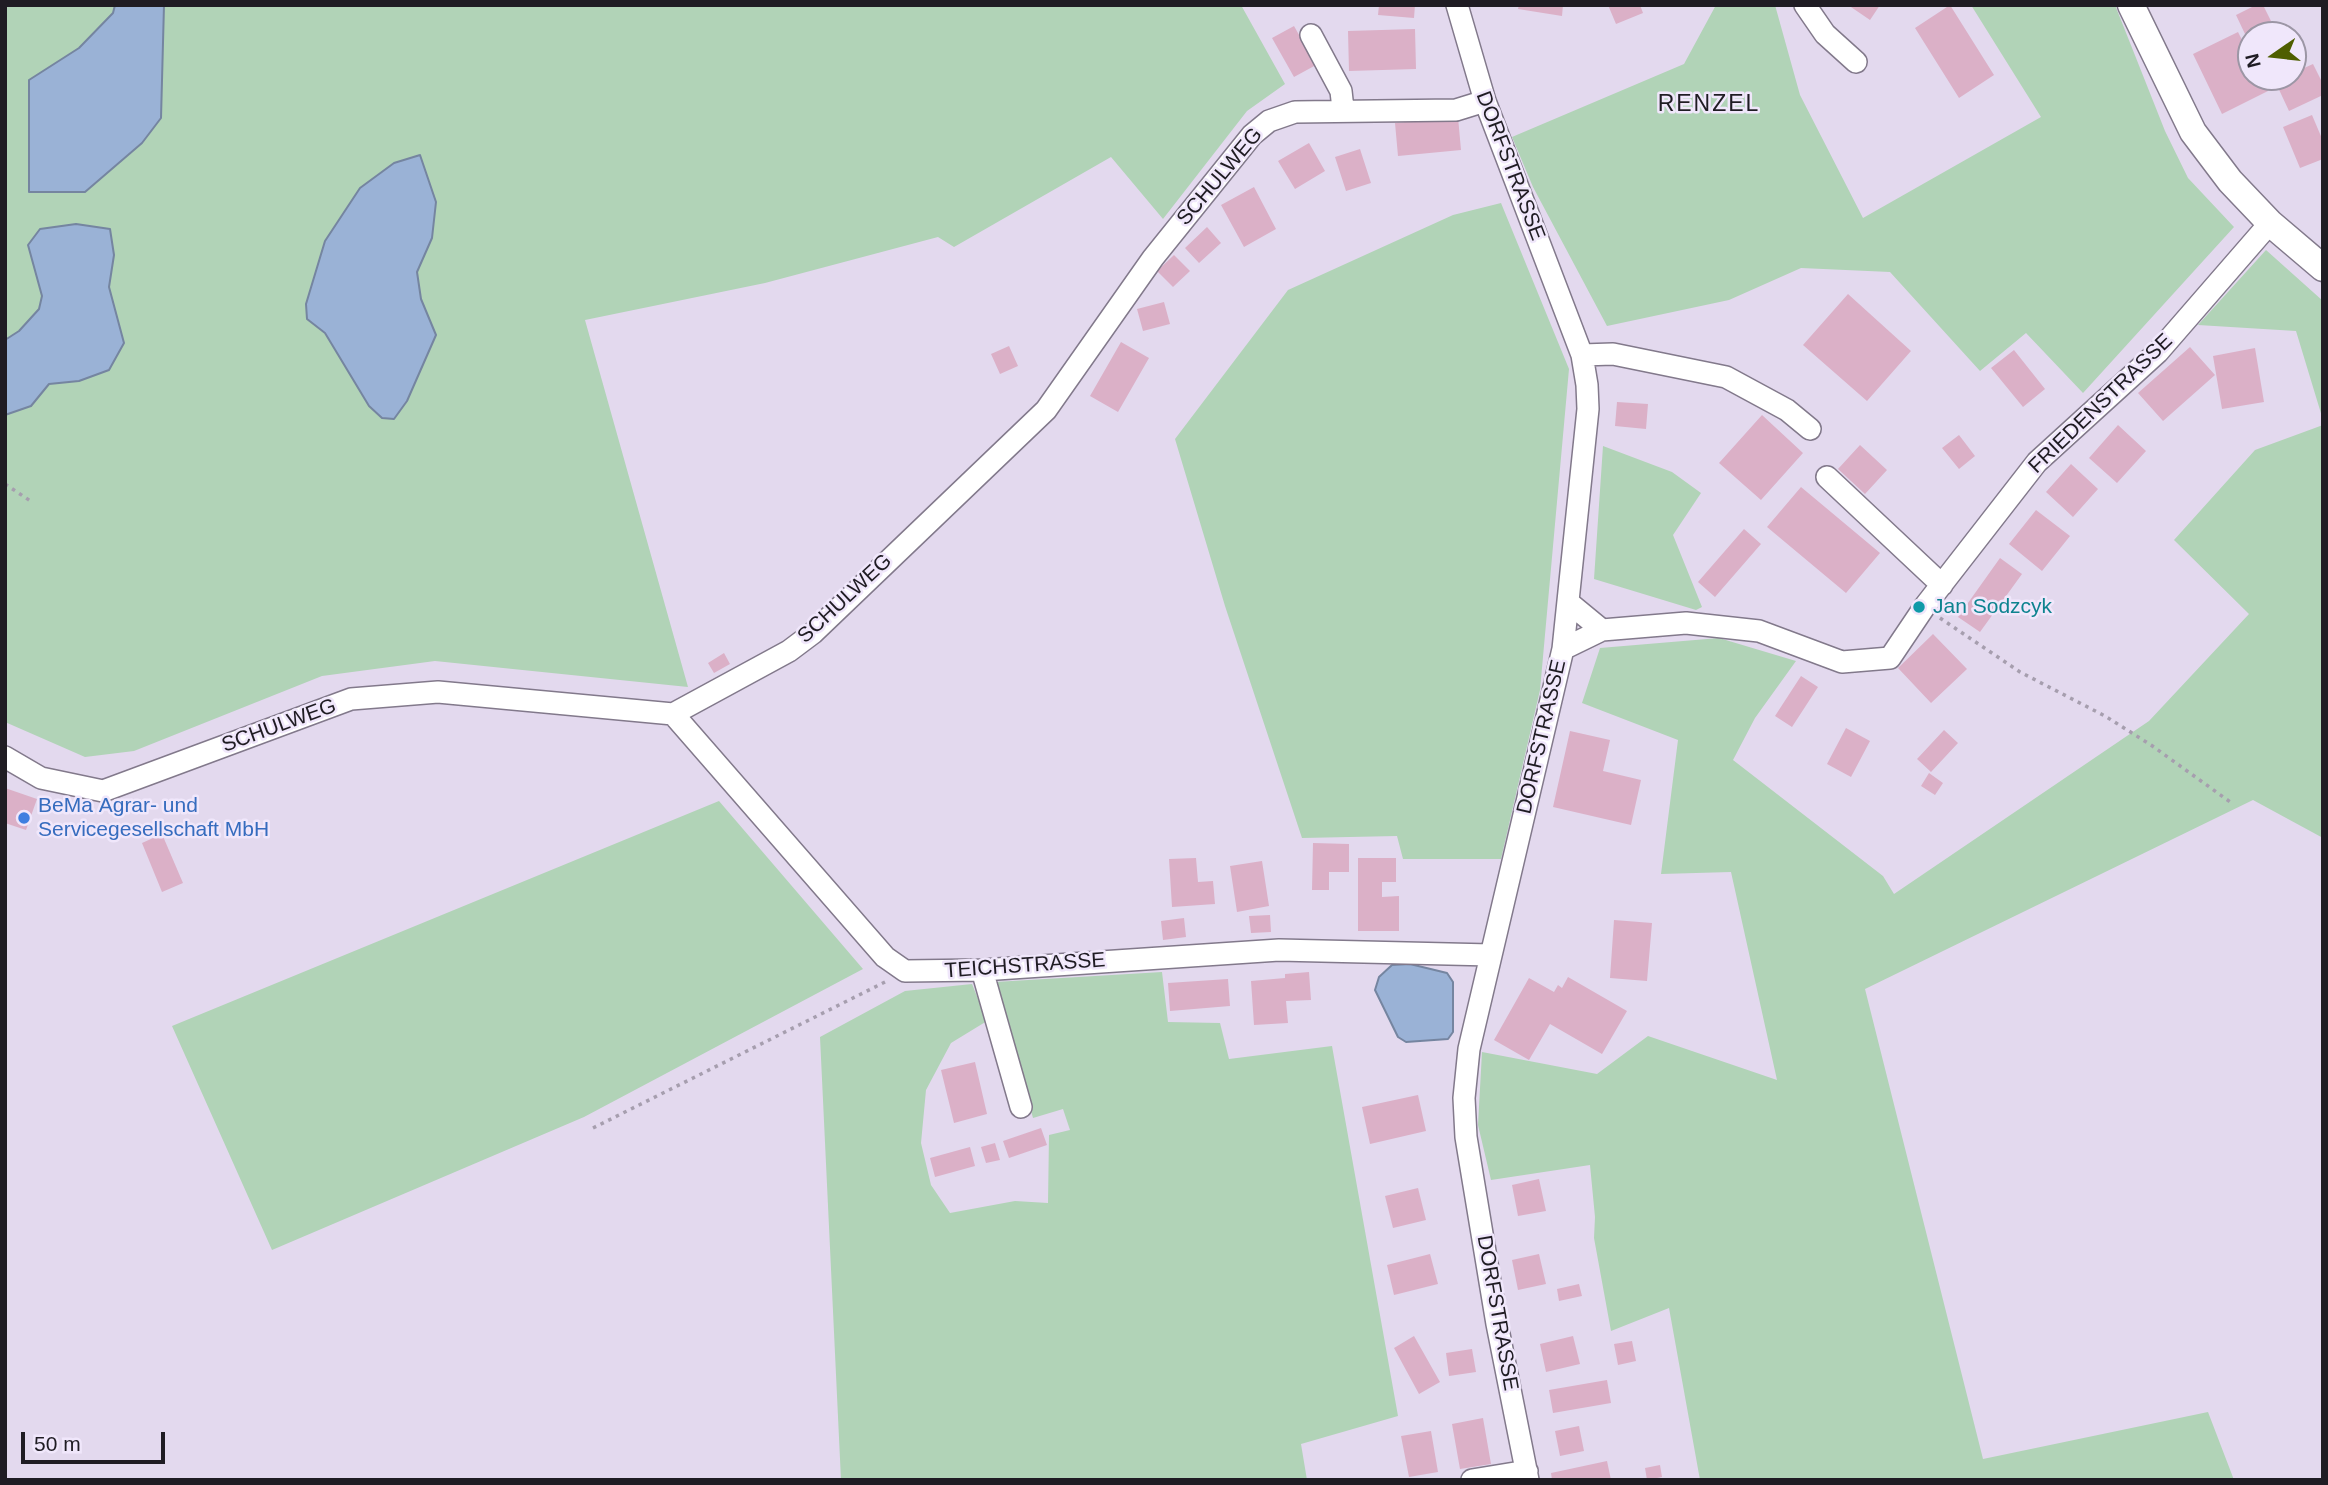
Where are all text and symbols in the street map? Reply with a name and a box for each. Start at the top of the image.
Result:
north arrow [2237,21,2307,91]
text: N [2241,52,2265,70]
street label: DORFSTRASSE [1470,88,1550,244]
district label: RENZEL [1658,91,1760,119]
street label: SCHULWEG [1172,123,1268,231]
street label: FRIEDENSTRASSE [2024,329,2178,479]
street label: SCHULWEG [793,549,897,649]
place label: Jan Sodzcyk [1933,594,2052,620]
marker: Jan Sodzcyk [1911,599,1927,615]
street label: DORFSTRASSE [1512,657,1572,817]
street label: SCHULWEG [218,694,340,758]
place label: BeMa Agrar- und Servicegesellschaft MbH [38,793,269,843]
marker: BeMa Agrar- und Servicegesellschaft MbH [16,810,32,826]
street label: TEICHSTRASSE [944,948,1106,984]
street label: DORFSTRASSE [1471,1233,1523,1393]
scale bar [24,1418,168,1462]
text: 50 m [34,1432,81,1455]

